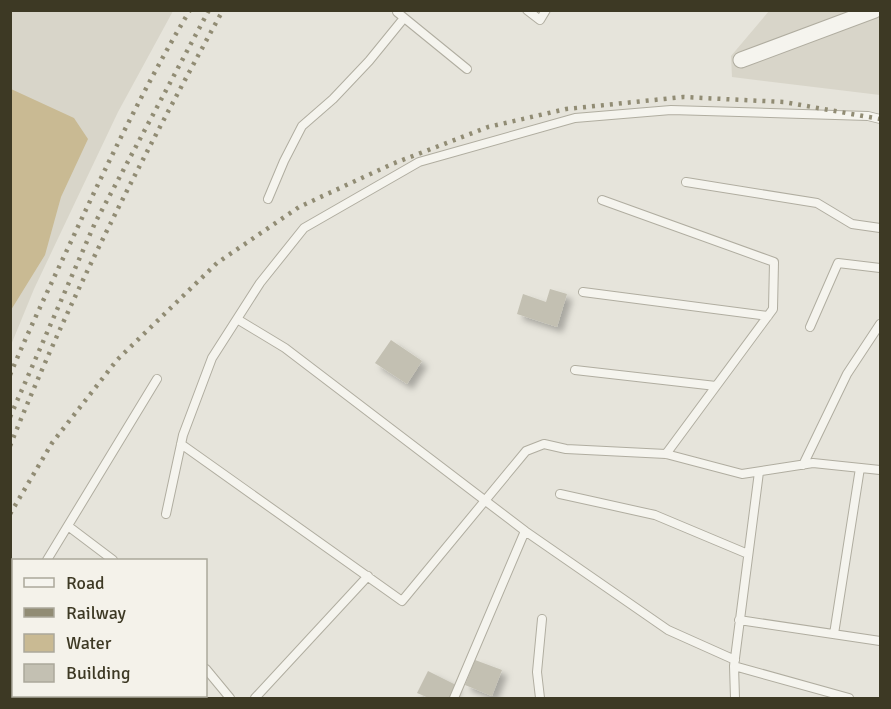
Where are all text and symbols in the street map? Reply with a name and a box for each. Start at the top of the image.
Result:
legend [12,559,207,697]
text: Road [66,572,105,594]
text: Railway [66,602,127,624]
text: Water [66,632,112,654]
text: Building [66,662,130,684]

